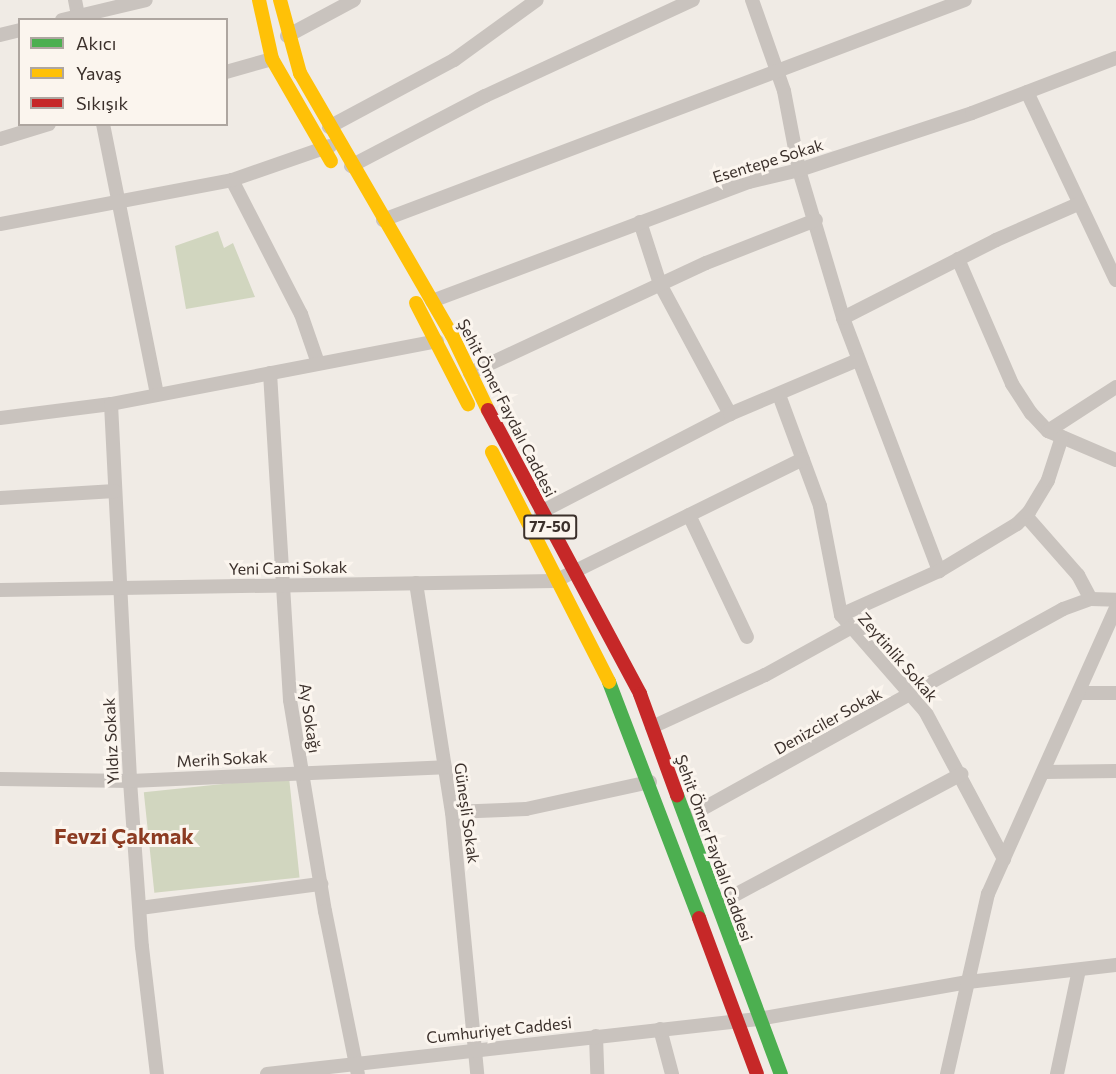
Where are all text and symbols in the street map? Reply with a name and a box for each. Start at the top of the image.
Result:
legend [18,18,228,126]
text: Akıcı [76,32,116,54]
text: Yavaş [76,62,122,84]
text: Sıkışık [76,92,128,114]
street label: Esentepe Sokak [710,135,826,187]
street label: Şehit Ömer Faydalı Caddesi [454,316,560,500]
road number: 77-50 [523,515,577,539]
street label: Yeni Cami Sokak [228,557,348,579]
street label: Zeytinlik Sokak [854,609,942,705]
street label: Ay Sokağı [296,682,324,754]
street label: Denizciler Sokak [771,683,885,759]
street label: Yıldız Sokak [99,697,123,785]
street label: Merih Sokak [176,747,268,771]
street label: Şehit Ömer Faydalı Caddesi [671,752,757,944]
street label: Güneşli Sokak [450,761,484,865]
district label: Fevzi Çakmak [54,823,194,849]
street label: Cumhuriyet Caddesi [425,1013,573,1047]

